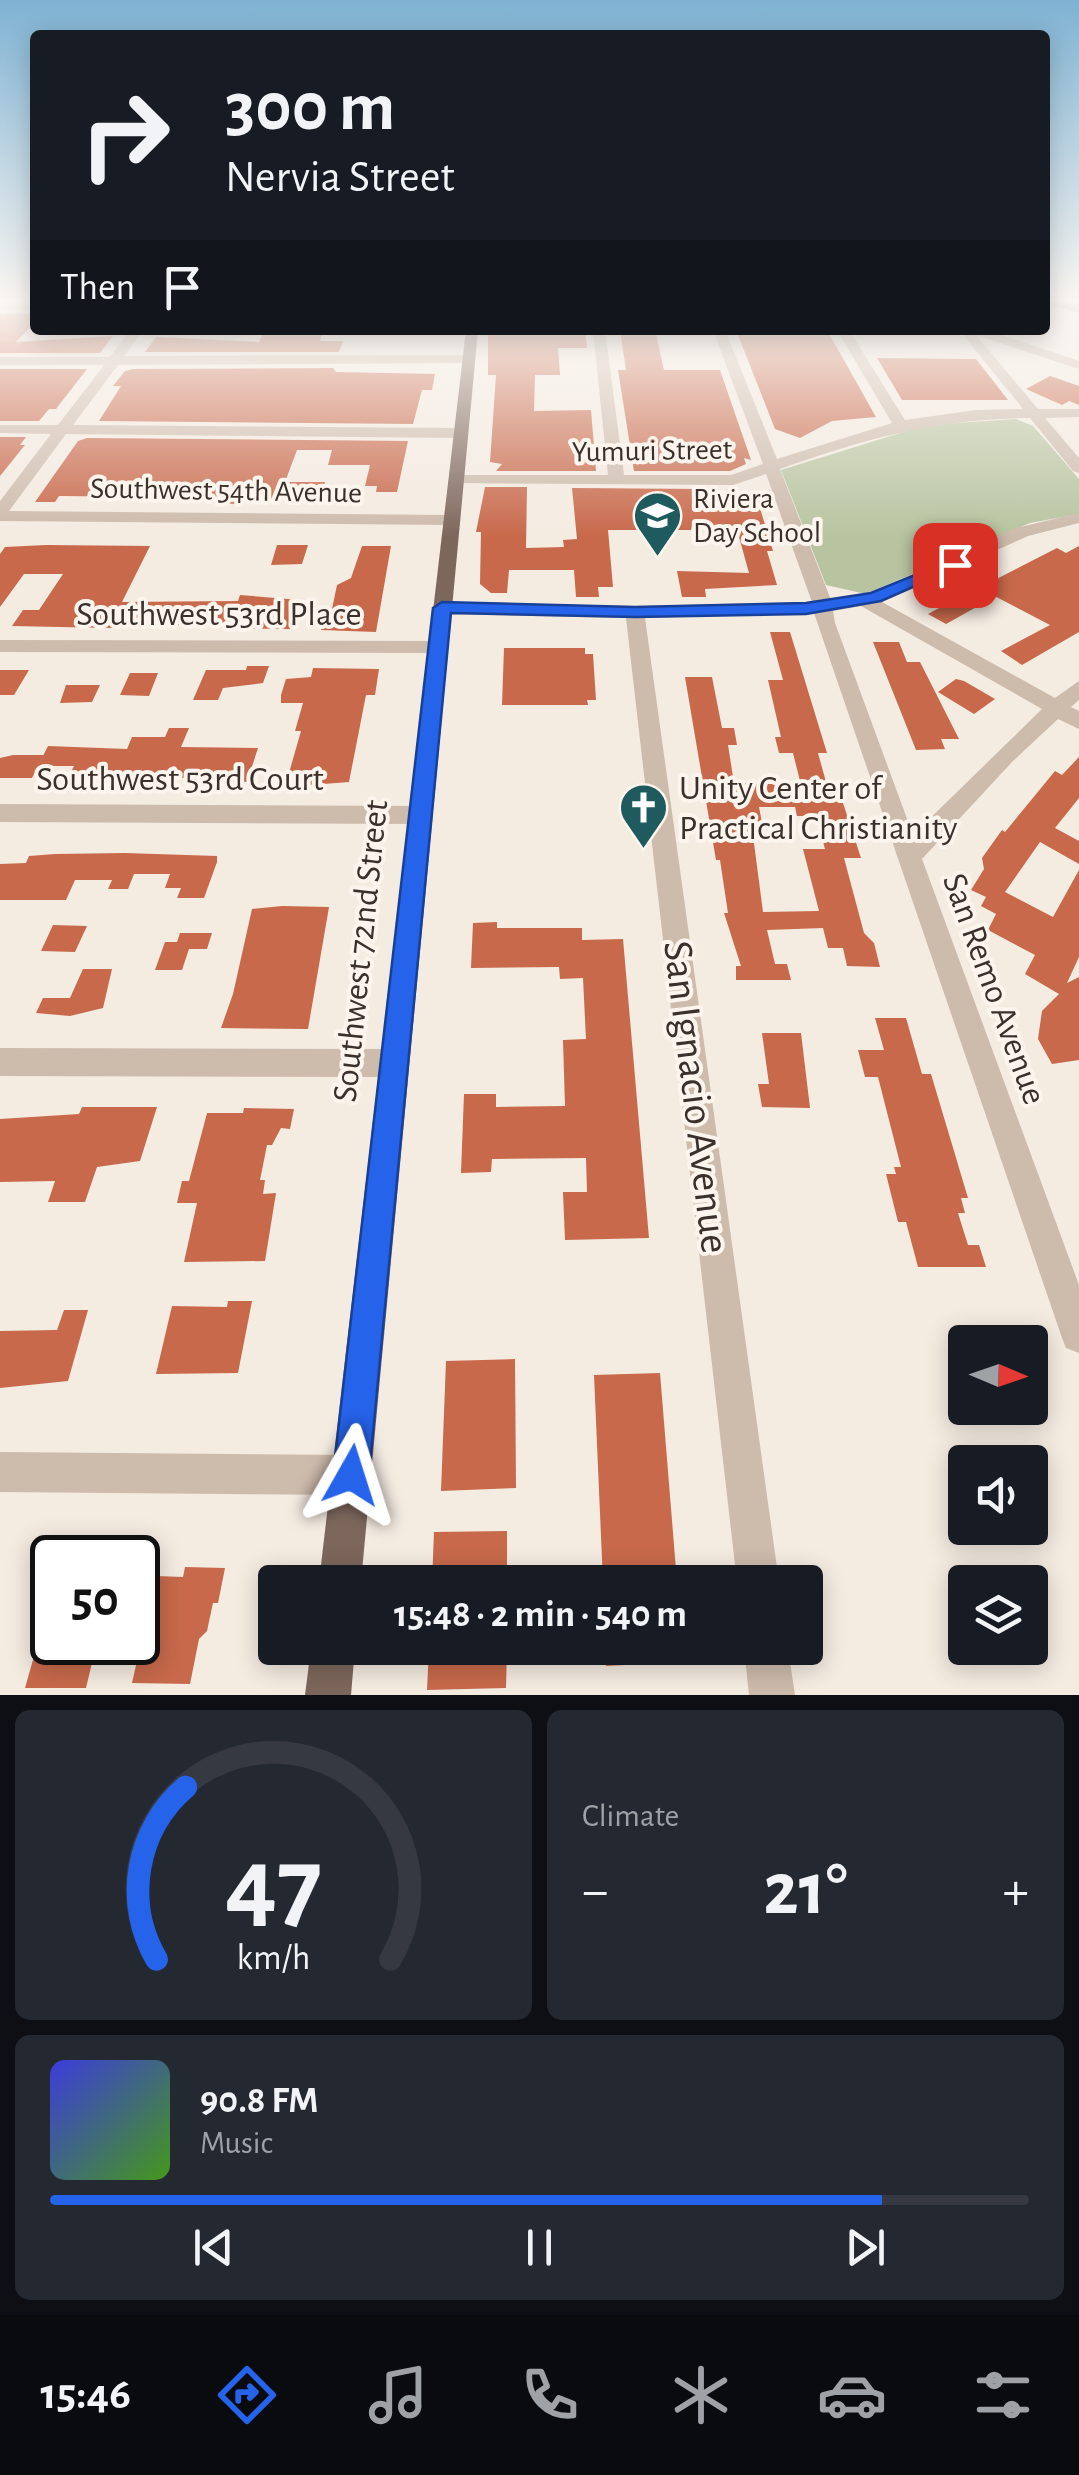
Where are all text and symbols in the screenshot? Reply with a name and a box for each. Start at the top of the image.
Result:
icon: right [60,70,190,200]
text: 300 m [225,73,395,143]
text: Nervia Street [225,155,455,200]
icon: arrive [155,260,210,315]
text: Then [60,269,135,307]
street label: Yumuri Street [572,435,733,467]
street label: Southwest 54th Avenue [90,474,362,508]
place label: Riviera Day School [693,484,821,548]
school or university icon: Riviera Day School [632,490,684,558]
pin [913,523,998,608]
icon: arrive [928,538,983,593]
street label: Southwest 53rd Place [76,597,362,632]
street label: Southwest 53rd Court [36,762,324,797]
place label: Unity Center of Practical Christianity [679,771,958,846]
church icon: Unity Center of Practical Christianity [618,782,670,850]
street label: Southwest 72nd Street [328,798,394,1104]
street label: San Remo Avenue [936,869,1052,1109]
street label: San Ignacio Avenue [656,938,736,1256]
north arrow [948,1325,1048,1425]
map controls [948,1325,1048,1665]
position arrow [299,1423,403,1527]
button: sound [948,1445,1048,1545]
speed limit sign: 50 [30,1535,160,1665]
button: layers [948,1565,1048,1665]
text: 15:48 · 2 min · 540 m [394,1596,687,1634]
text: Climate [582,1800,679,1832]
text: 47 [225,1834,322,1938]
text: 21° [763,1853,848,1928]
text: − [582,1864,608,1919]
text: + [1003,1864,1029,1919]
text: km/h [237,1940,310,1976]
text: 90.8 FM [200,2082,319,2120]
text: Music [200,2127,273,2159]
icon: previous [186,2220,241,2275]
icon: pause [512,2220,567,2275]
icon: next [838,2220,893,2275]
icon: directions [212,2360,282,2430]
icon: music [363,2360,433,2430]
icon: phone [515,2360,585,2430]
icon: climate [666,2360,736,2430]
icon: car [817,2360,887,2430]
icon: filters [968,2360,1038,2430]
text: 15:46 [41,2372,131,2417]

